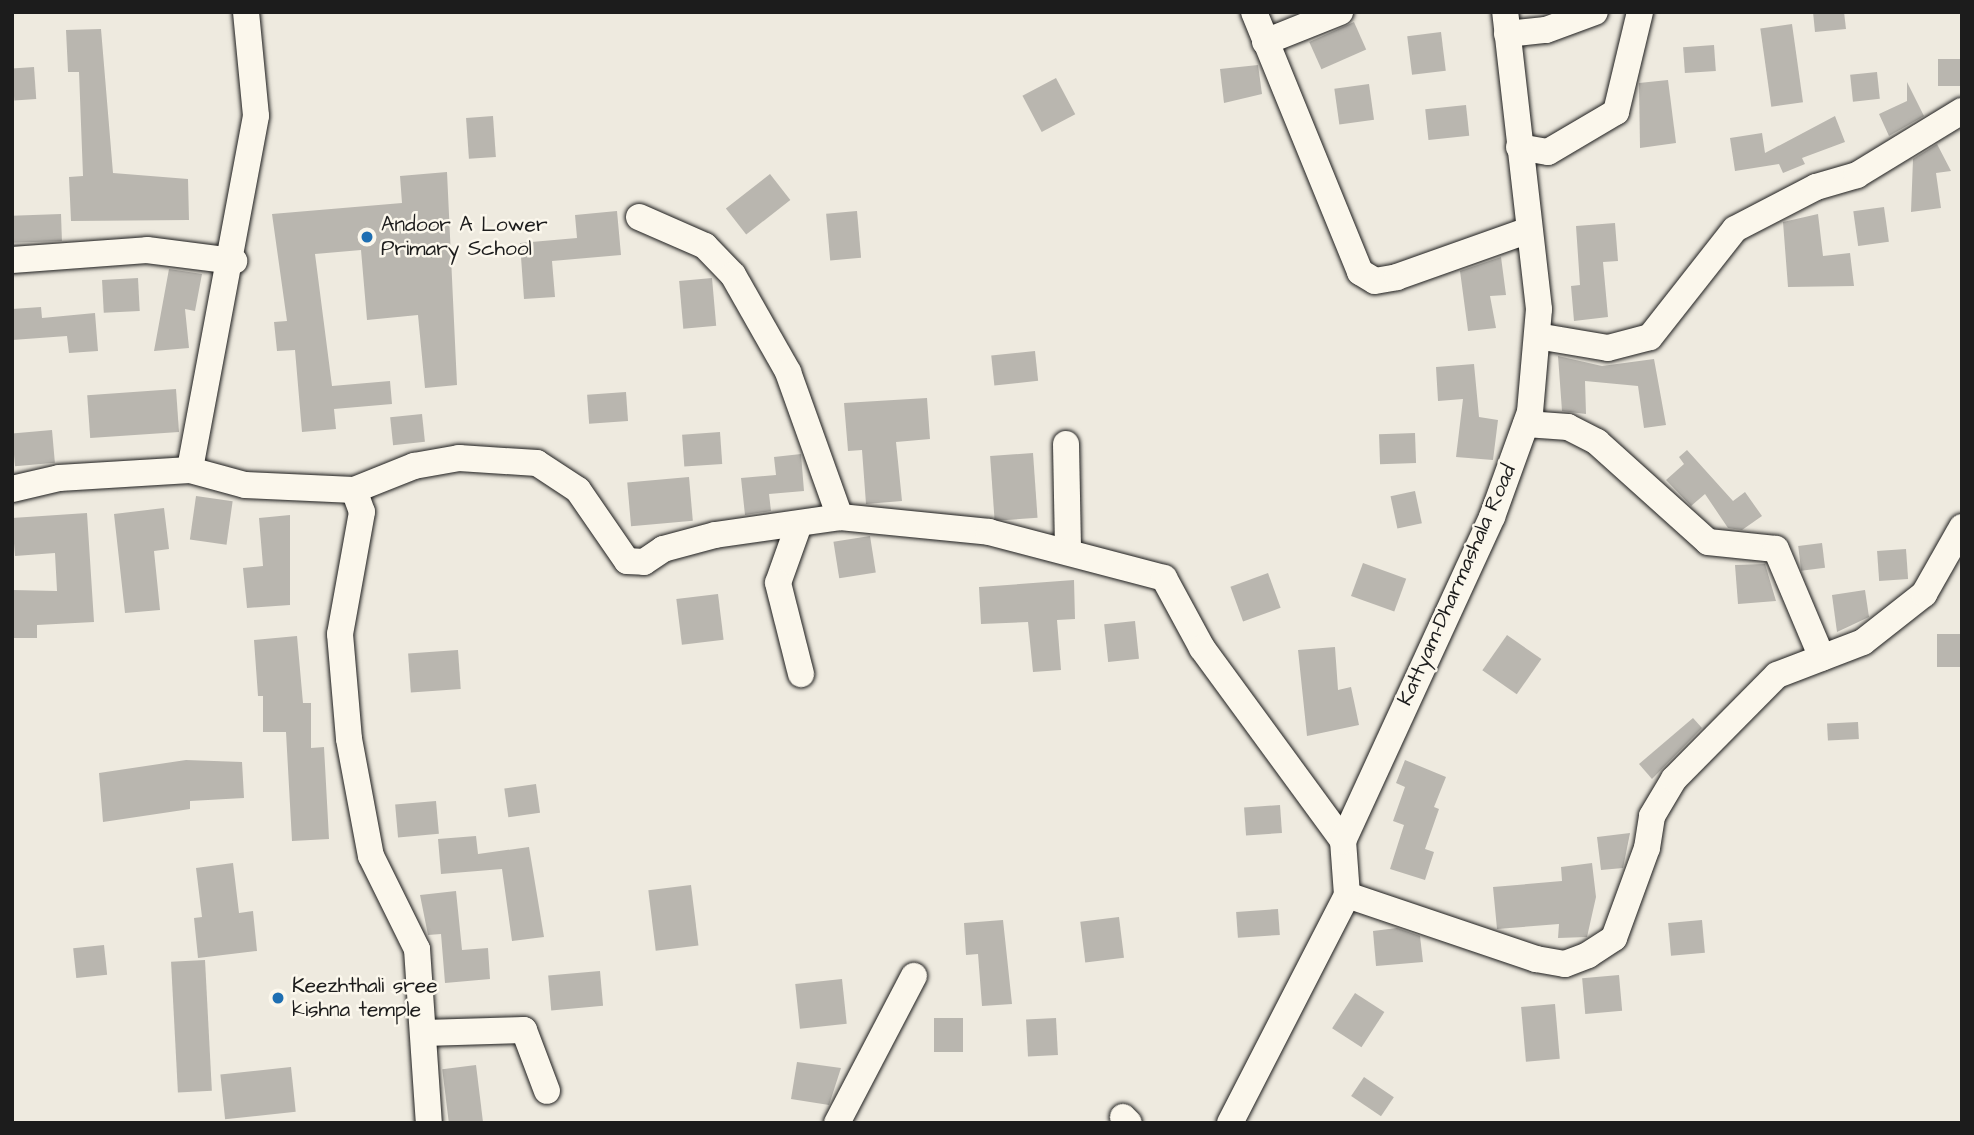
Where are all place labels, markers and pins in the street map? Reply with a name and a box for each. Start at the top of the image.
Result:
place label: Andoor A Lower Primary School [381,212,547,262]
marker: Andoor A Lower Primary School [359,229,375,245]
place label: Keezhthali sree kishna temple [292,973,438,1023]
marker: Keezhthali sree kishna temple [270,990,286,1006]

